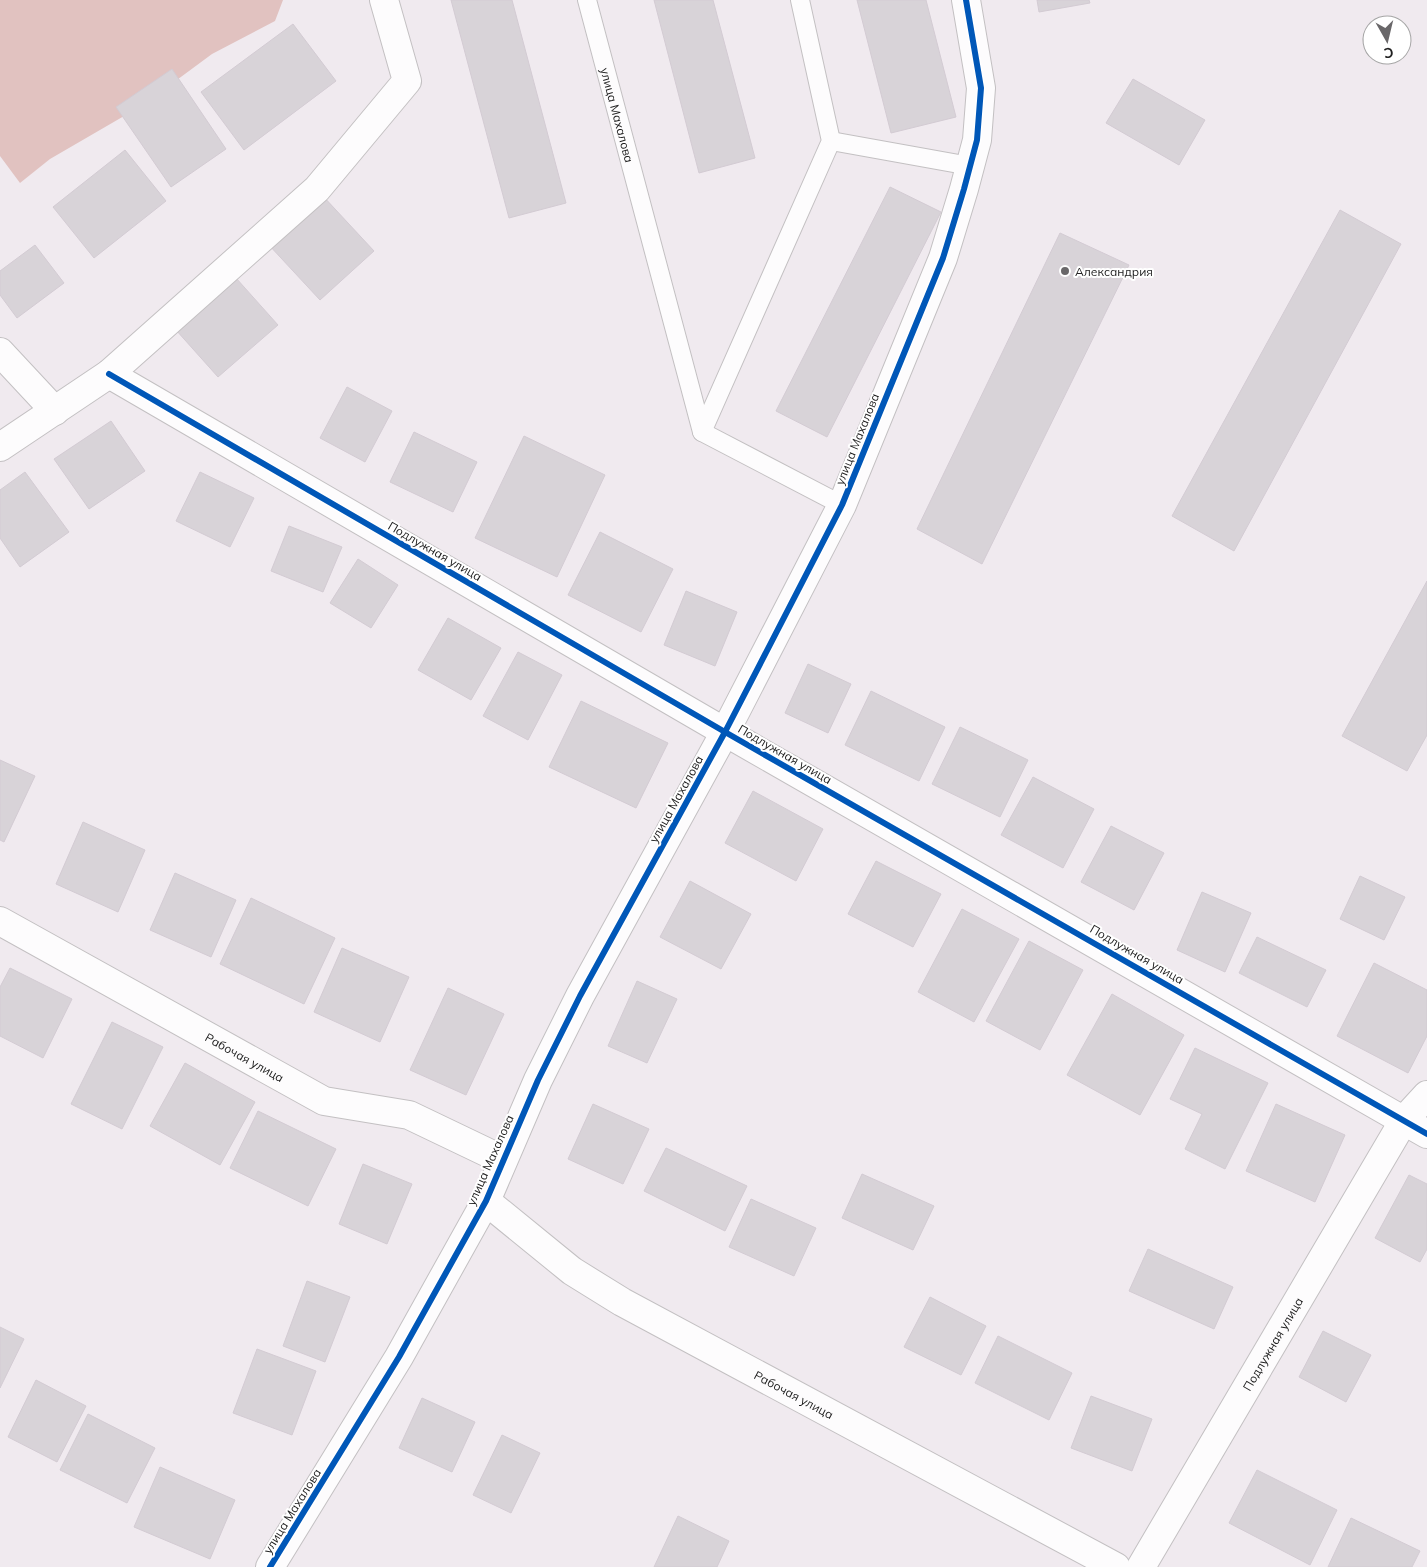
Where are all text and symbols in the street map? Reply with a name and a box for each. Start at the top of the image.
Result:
north arrow [1362,15,1412,65]
text: С [1383,43,1395,62]
street label: улица Махалова [598,66,637,164]
place label: Александрия [1075,264,1153,279]
marker: Александрия [1059,265,1071,277]
street label: улица Махалова [832,391,882,487]
street label: Подлужная улица [385,518,485,584]
street label: Подлужная улица [735,721,835,787]
street label: улица Махалова [646,753,706,845]
street label: Подлужная улица [1087,921,1187,987]
street label: Рабочая улица [203,1029,287,1085]
street label: улица Махалова [463,1112,517,1208]
street label: Подлужная улица [1239,1294,1306,1393]
street label: Рабочая улица [752,1367,836,1422]
street label: улица Махалова [260,1466,324,1556]

